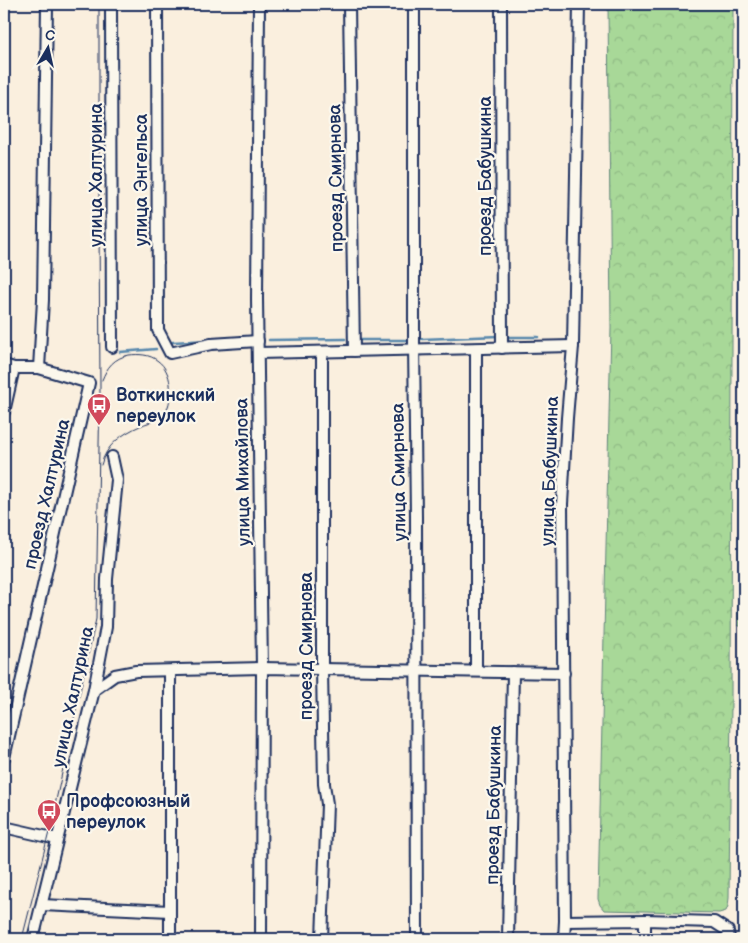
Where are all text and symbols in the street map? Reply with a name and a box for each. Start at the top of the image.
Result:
north arrow [22,22,72,72]
text: С [44,26,56,45]
street label: проезд Бабушкина [475,96,496,256]
street label: улица Халтурина [86,103,107,247]
street label: проезд Смирнова [324,103,348,252]
street label: улица Энгельса [131,113,152,246]
place label: Воткинский переулок [116,385,215,427]
bus stop icon: Воткинский переулок [86,392,112,426]
street label: улица Бабушкина [537,395,563,546]
street label: улица Михайлова [231,397,255,546]
street label: улица Смирнова [387,402,411,541]
street label: проезд Халтурина [19,416,75,571]
street label: проезд Смирнова [296,571,317,720]
street label: улица Халтурина [48,624,98,770]
street label: проезд Бабушкина [482,724,506,885]
place label: Профсоюзный переулок [66,791,190,833]
bus stop icon: Профсоюзный переулок [36,798,62,832]

